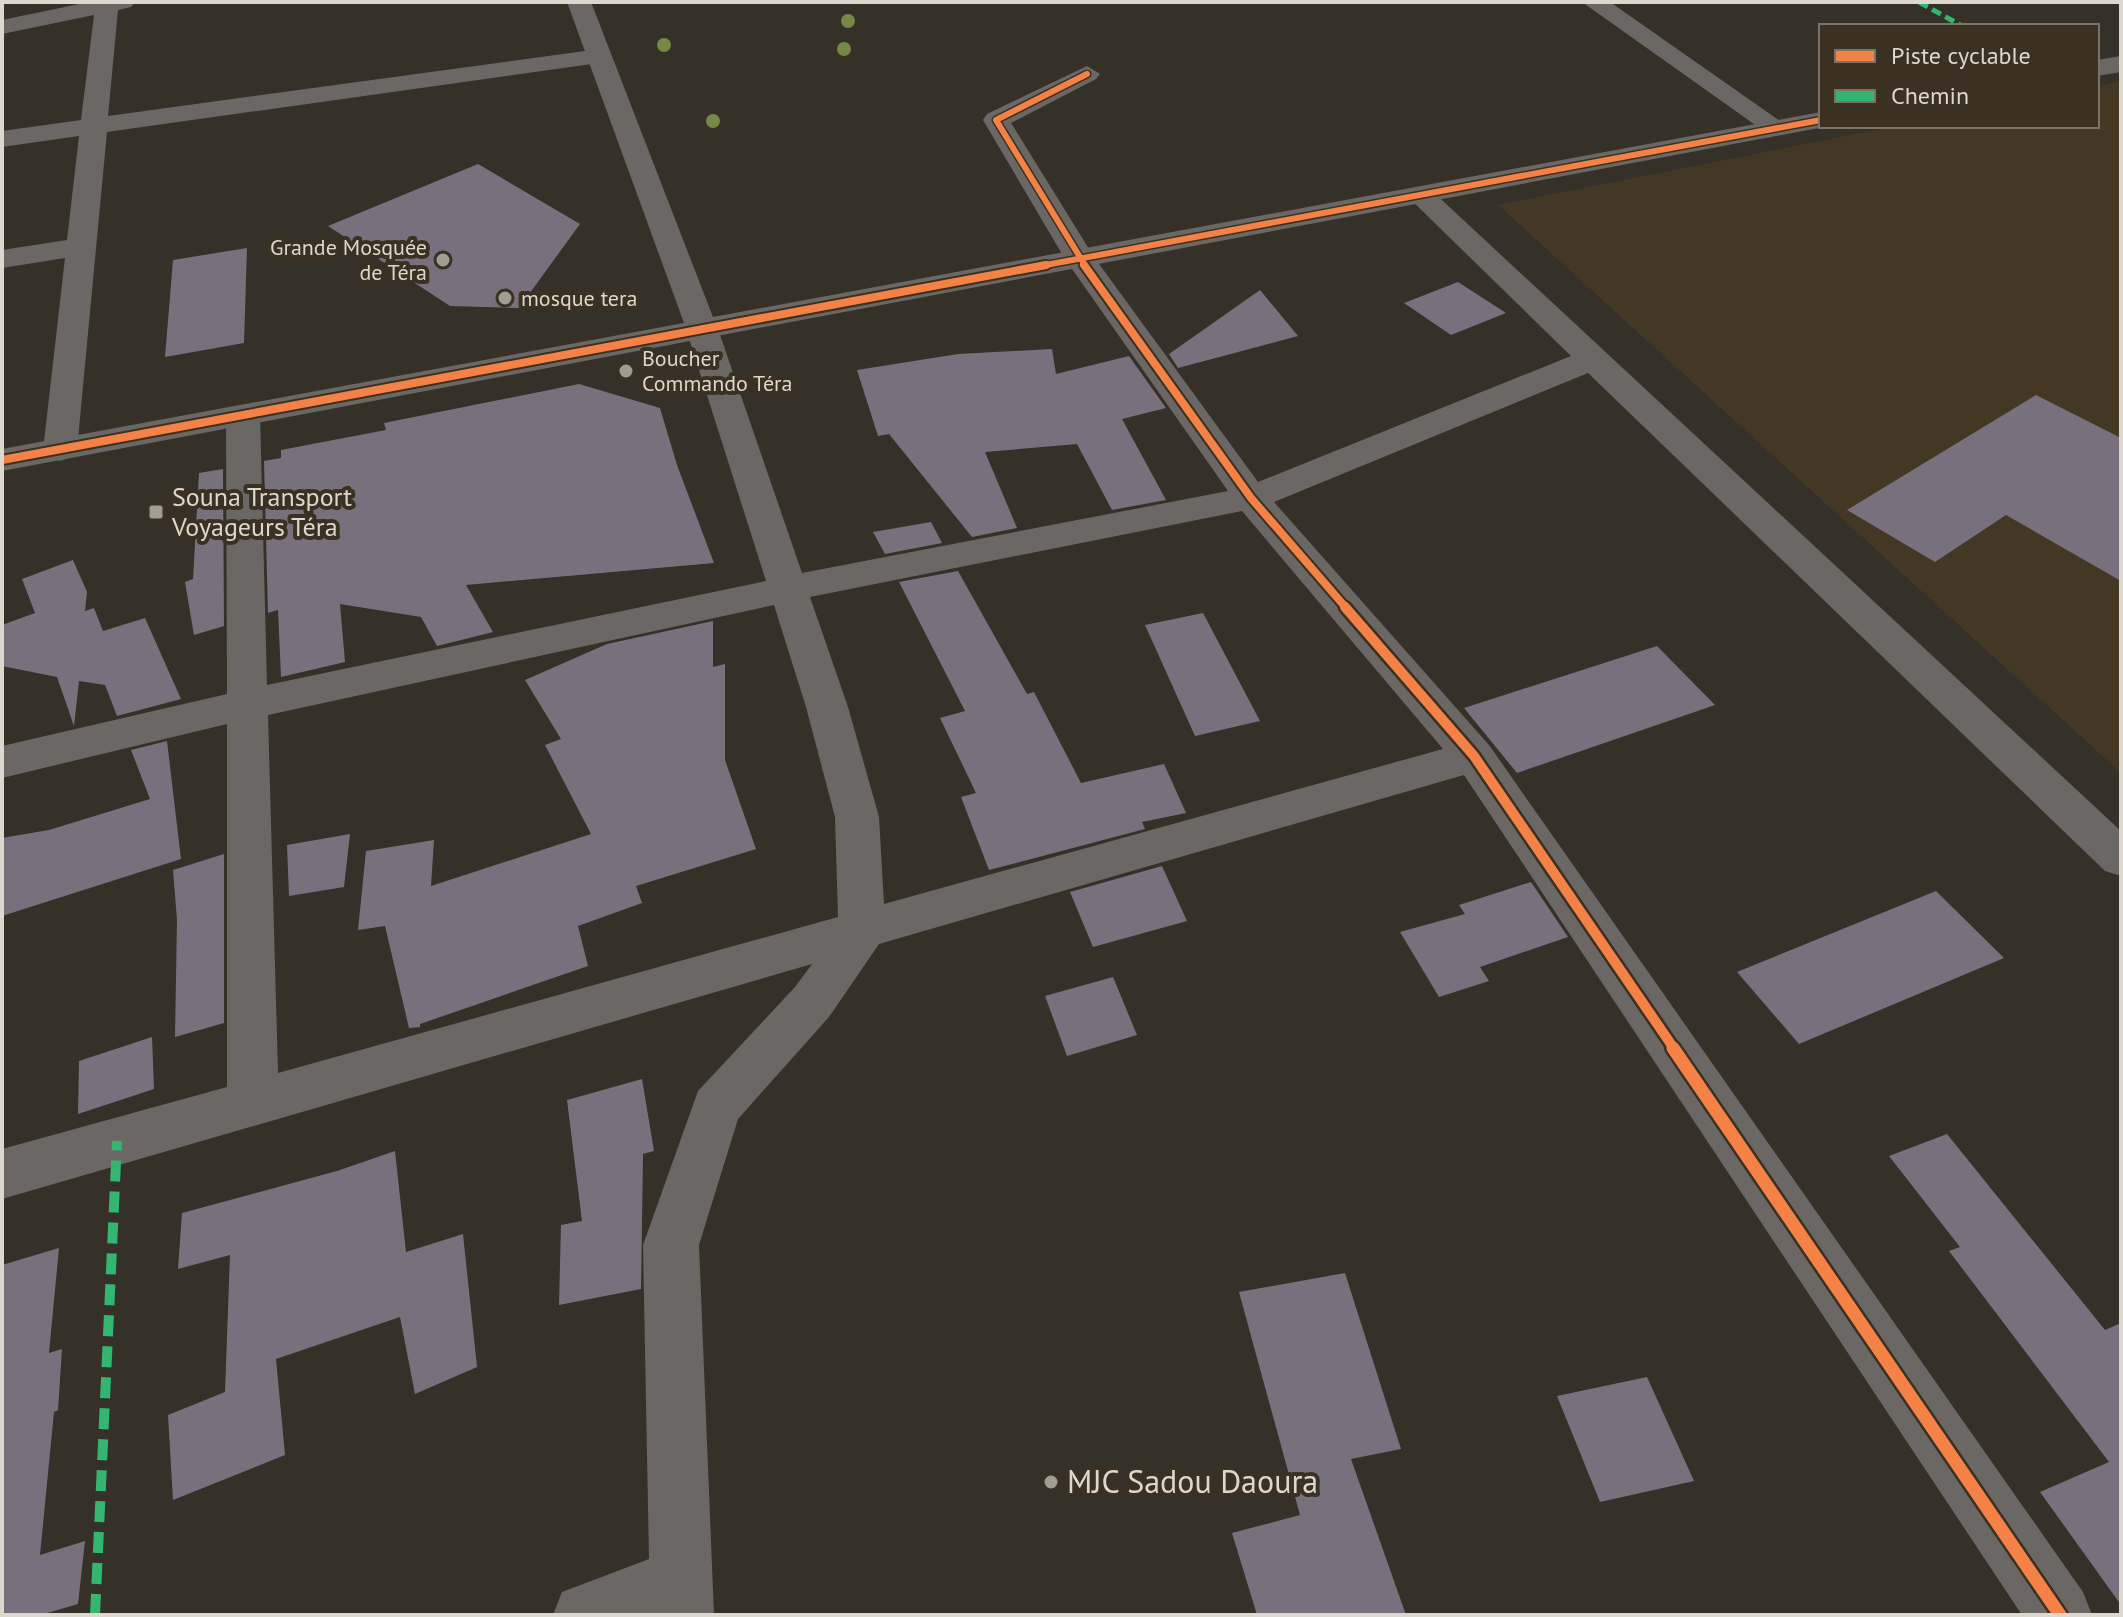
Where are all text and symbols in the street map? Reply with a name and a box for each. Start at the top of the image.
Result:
legend [1819,24,2099,128]
text: Piste cyclable [1891,40,2031,71]
text: Chemin [1891,80,1969,111]
place label: Grande Mosquée de Téra [270,233,427,286]
marker: Grande Mosquée de Téra [434,251,452,269]
place label: mosque tera [521,284,637,312]
marker: mosque tera [496,289,514,307]
place label: Boucher Commando Téra [642,344,792,397]
marker: Boucher Commando Téra [617,362,635,380]
place label: Souna Transport Voyageurs Téra [171,480,352,543]
marker: Souna Transport Voyageurs Téra [147,503,165,521]
place label: MJC Sadou Daoura [1067,1460,1318,1502]
marker: MJC Sadou Daoura [1042,1473,1060,1491]

